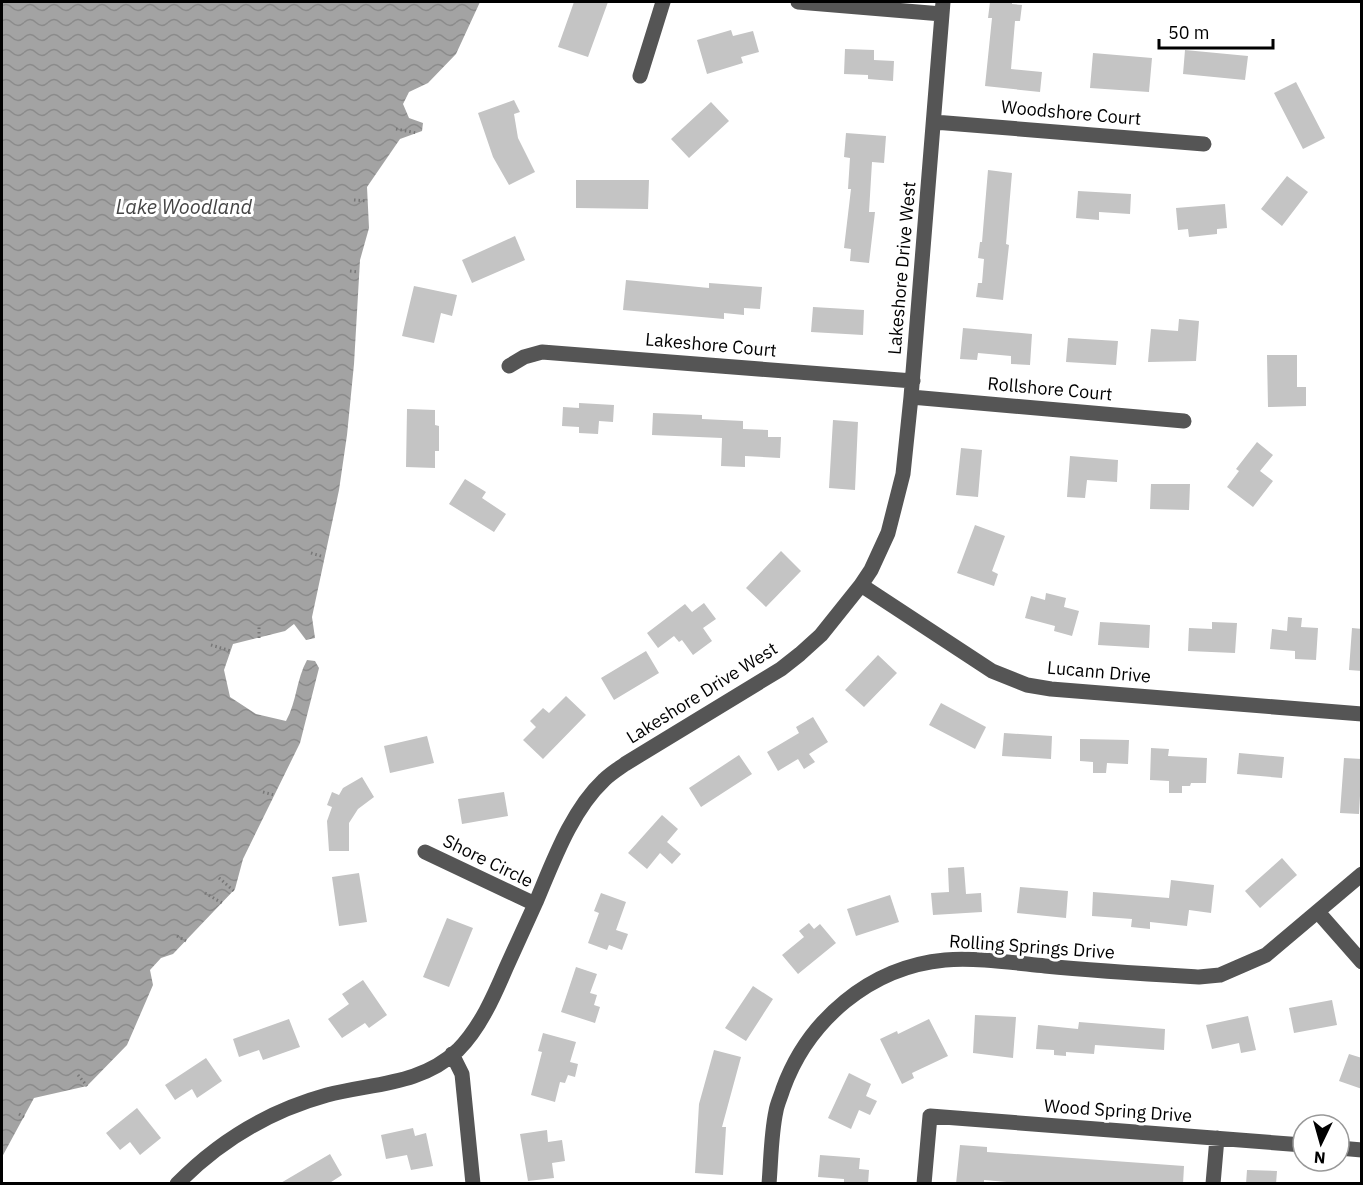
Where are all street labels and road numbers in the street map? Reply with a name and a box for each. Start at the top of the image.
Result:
street label: Woodshore Court [1000,95,1142,130]
street label: Lakeshore Drive West [882,180,921,356]
street label: Lakeshore Court [644,327,778,362]
street label: Rollshore Court [987,372,1113,405]
street label: Lakeshore Drive West [622,637,782,748]
street label: Lucann Drive [1046,656,1152,688]
street label: Shore Circle [439,829,537,892]
street label: Rolling Springs Drive [948,929,1116,964]
street label: Wood Spring Drive [1043,1094,1193,1127]

